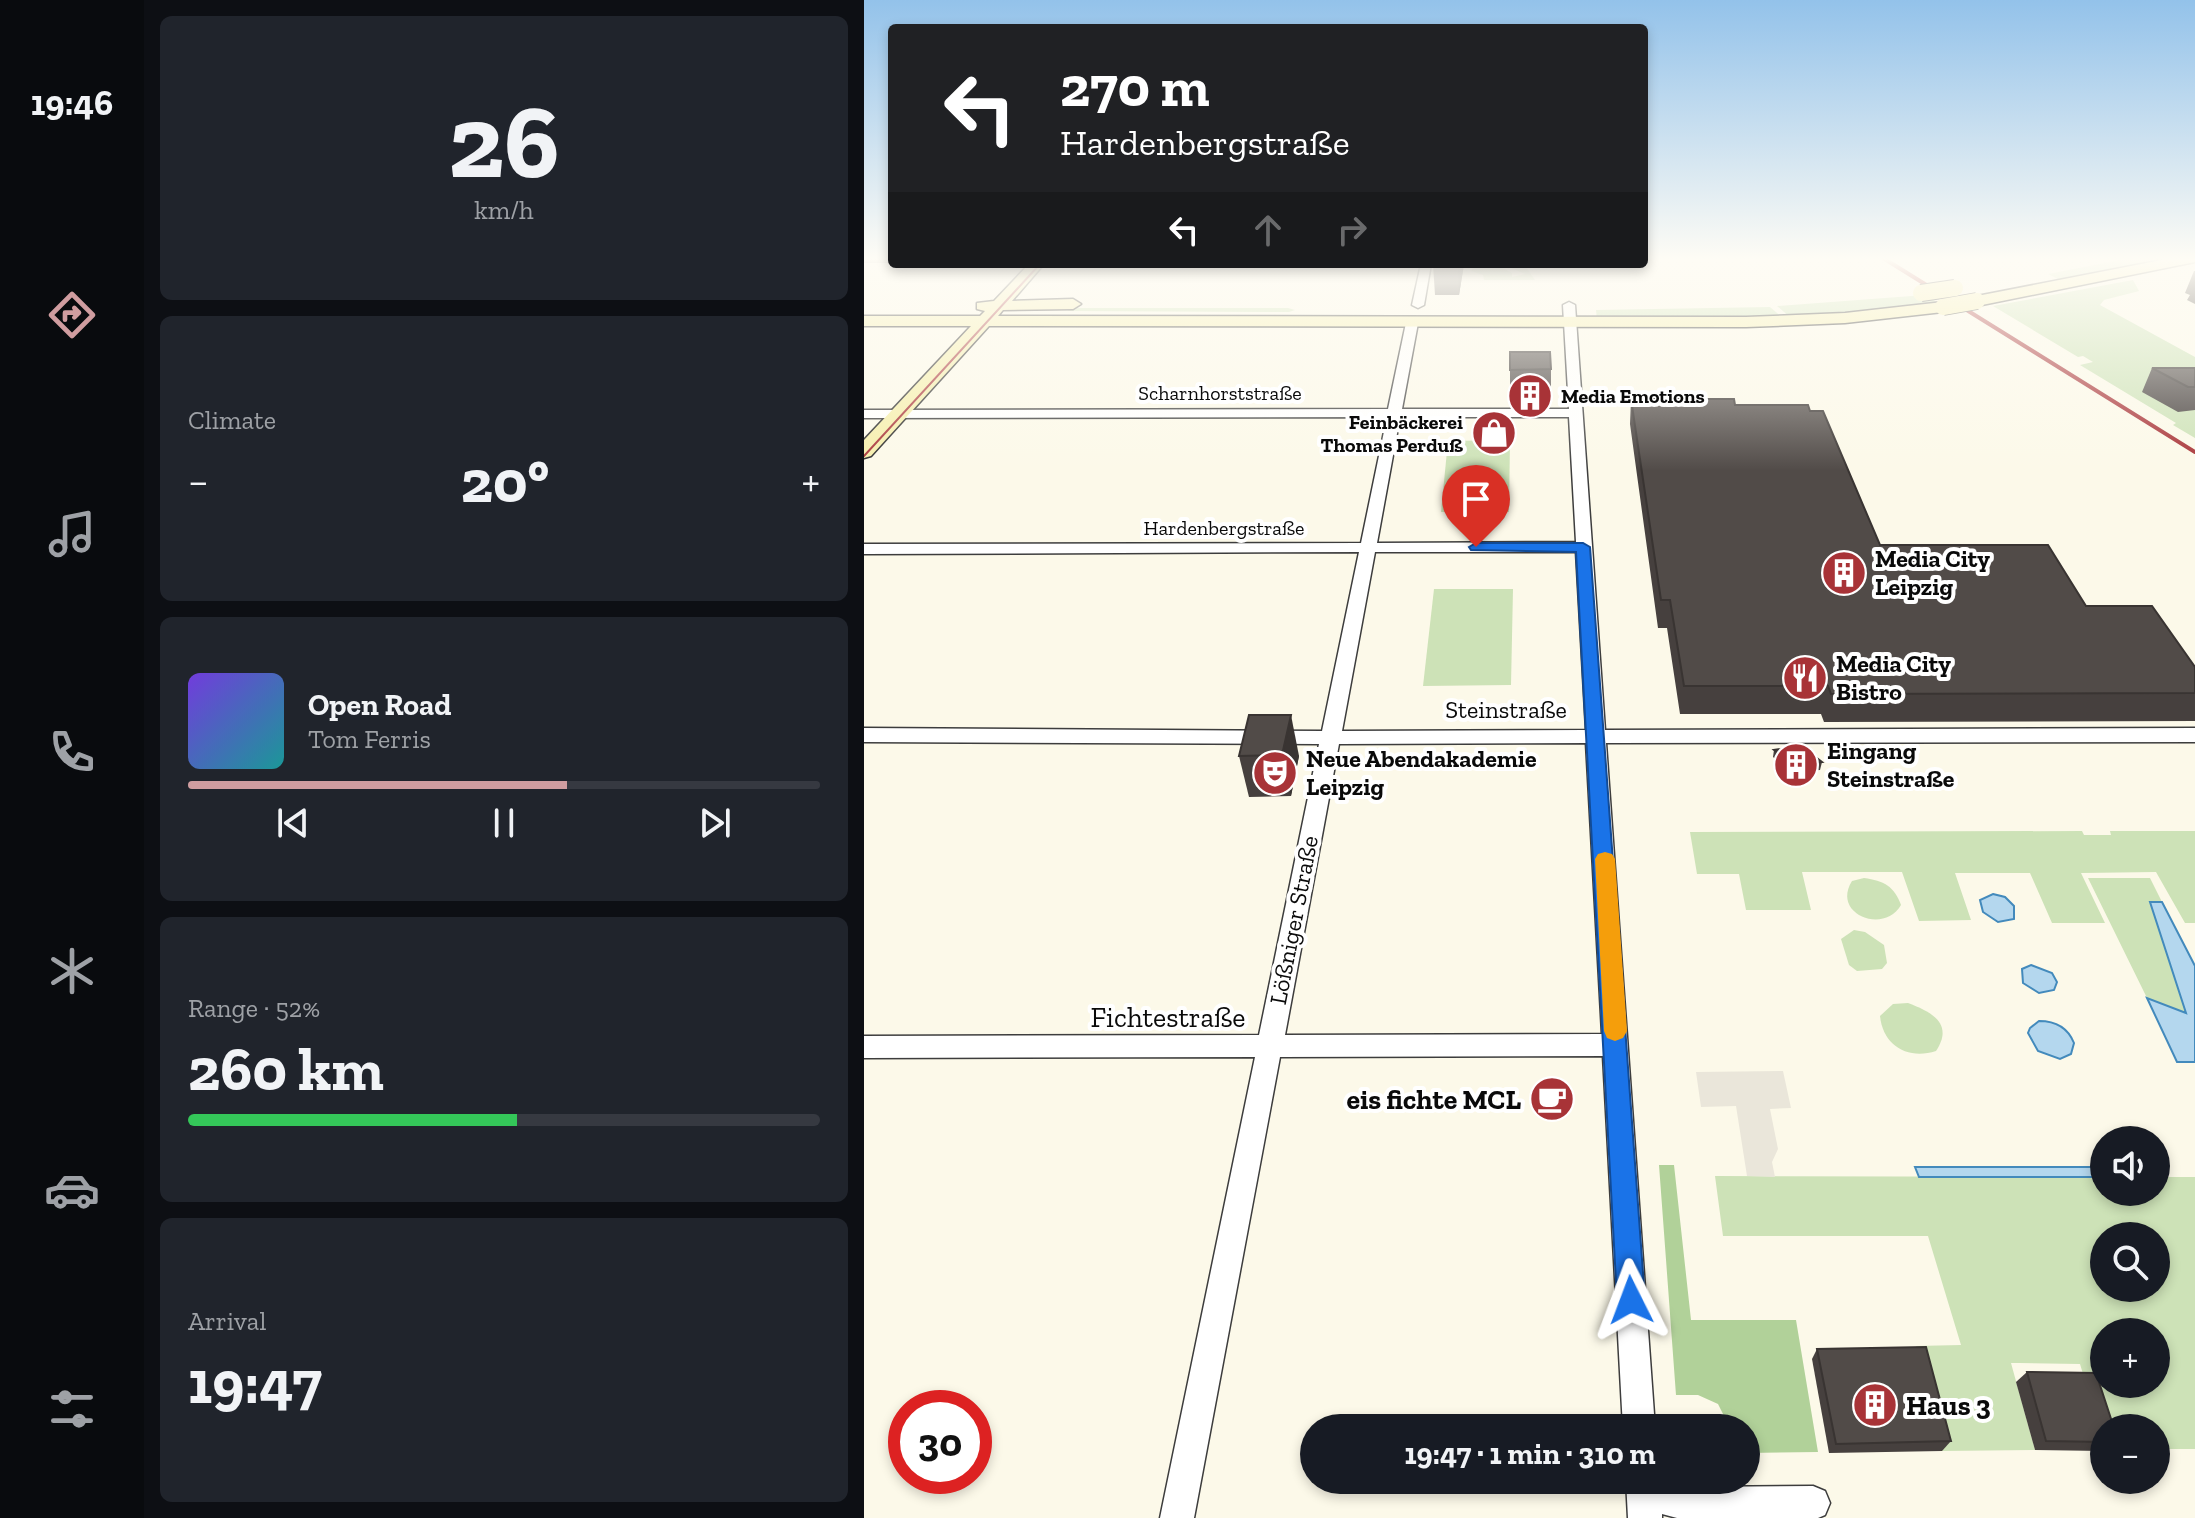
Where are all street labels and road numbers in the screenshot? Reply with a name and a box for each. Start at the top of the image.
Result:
street label: Scharnhorststraße [1138,381,1302,405]
street label: Hardenbergstraße [1144,516,1304,540]
street label: Steinstraße [1445,695,1567,724]
street label: Lößniger Straße [1263,833,1324,1007]
street label: Fichtestraße [1091,1001,1245,1034]

